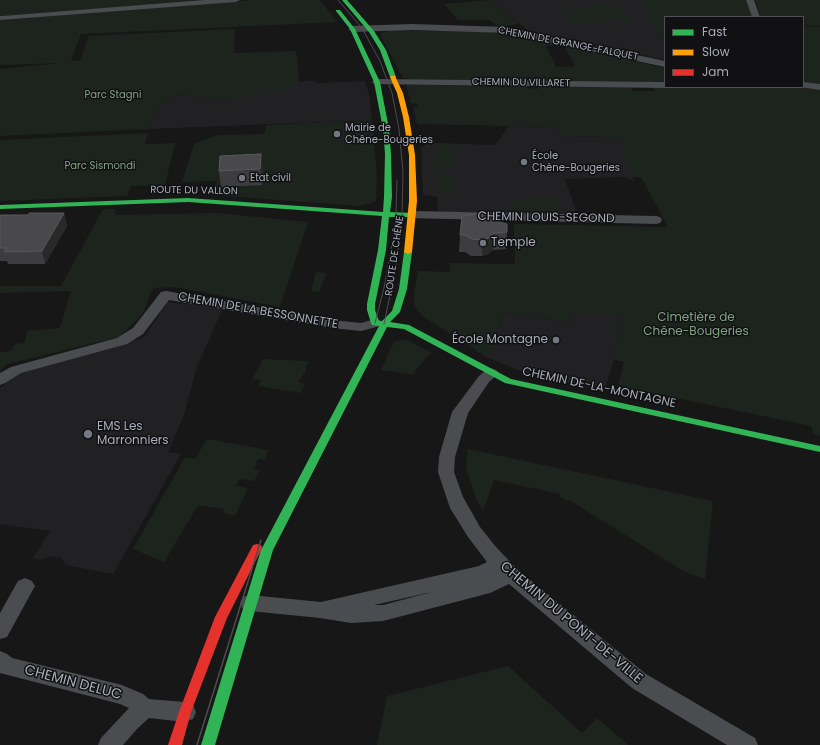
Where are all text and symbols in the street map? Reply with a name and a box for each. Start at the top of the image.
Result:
legend [664,16,804,88]
text: Fast [702,23,727,40]
street label: CHEMIN DE GRANGE-FALQUET [497,24,639,64]
text: Slow [702,43,730,60]
text: Jam [702,63,729,80]
street label: CHEMIN DU VILLARET [472,76,570,90]
park label: Parc Stagni [85,89,141,101]
place label: Mairie de Chêne-Bougeries [345,122,433,146]
marker: Mairie de Chêne-Bougeries [332,129,342,139]
place label: École Chêne-Bougeries [532,150,620,174]
marker: École Chêne-Bougeries [519,157,529,167]
park label: Parc Sismondi [65,160,135,172]
place label: Etat civil [250,172,291,184]
marker: Etat civil [237,173,247,183]
street label: ROUTE DU VALLON [150,184,238,198]
street label: CHEMIN LOUIS-SEGOND [477,210,615,226]
street label: ROUTE DE CHÊNE [383,215,407,297]
place label: Temple [491,236,536,250]
marker: Temple [478,238,488,248]
street label: CHEMIN DE LA BESSONNETTE [177,290,339,332]
park label: Cimetière de Chêne-Bougeries [643,311,749,339]
place label: École Montagne [452,333,548,347]
marker: École Montagne [551,335,561,345]
street label: CHEMIN DE-LA-MONTAGNE [521,365,677,411]
place label: EMS Les Marronniers [97,420,169,448]
marker: EMS Les Marronniers [82,428,94,440]
street label: CHEMIN DU PONT-DE-VILLE [496,558,646,688]
street label: CHEMIN DELUC [22,662,124,704]

